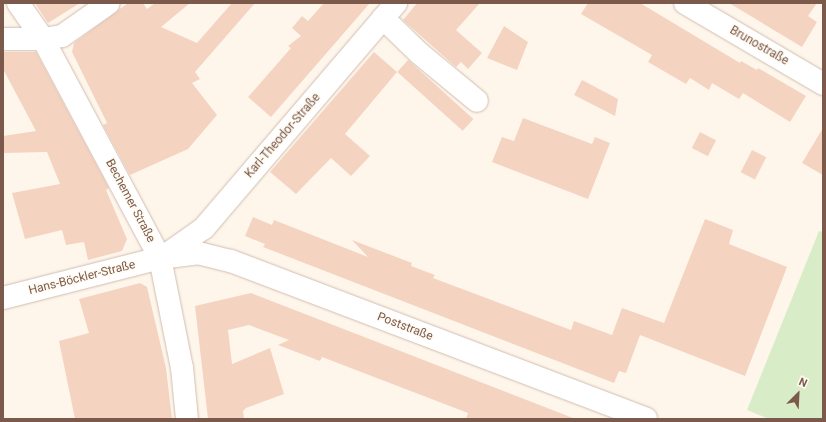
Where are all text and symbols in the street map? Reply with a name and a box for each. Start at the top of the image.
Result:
street label: Brunostraße [727,23,791,69]
street label: Karl-Theodor-Straße [242,91,324,181]
street label: Bechemer Straße [102,157,158,245]
street label: Hans-Böckler-Straße [27,258,137,298]
street label: Poststraße [375,310,435,344]
north arrow [778,374,818,414]
text: N [797,375,809,390]

